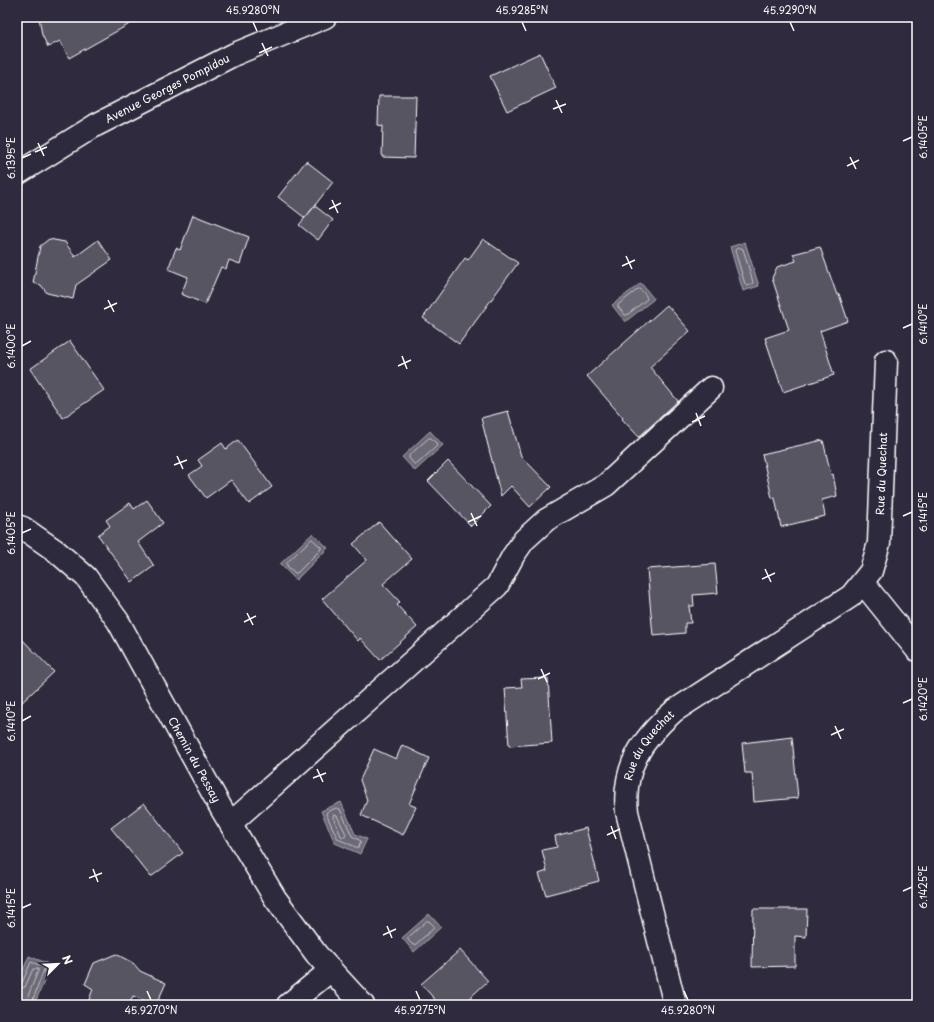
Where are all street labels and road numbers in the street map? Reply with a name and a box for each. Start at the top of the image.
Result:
street label: Avenue Georges Pompidou [102,49,232,127]
street label: Rue du Quechat [871,432,891,515]
street label: Rue du Quechat [619,705,678,782]
street label: Chemin du Pessay [164,714,225,805]

